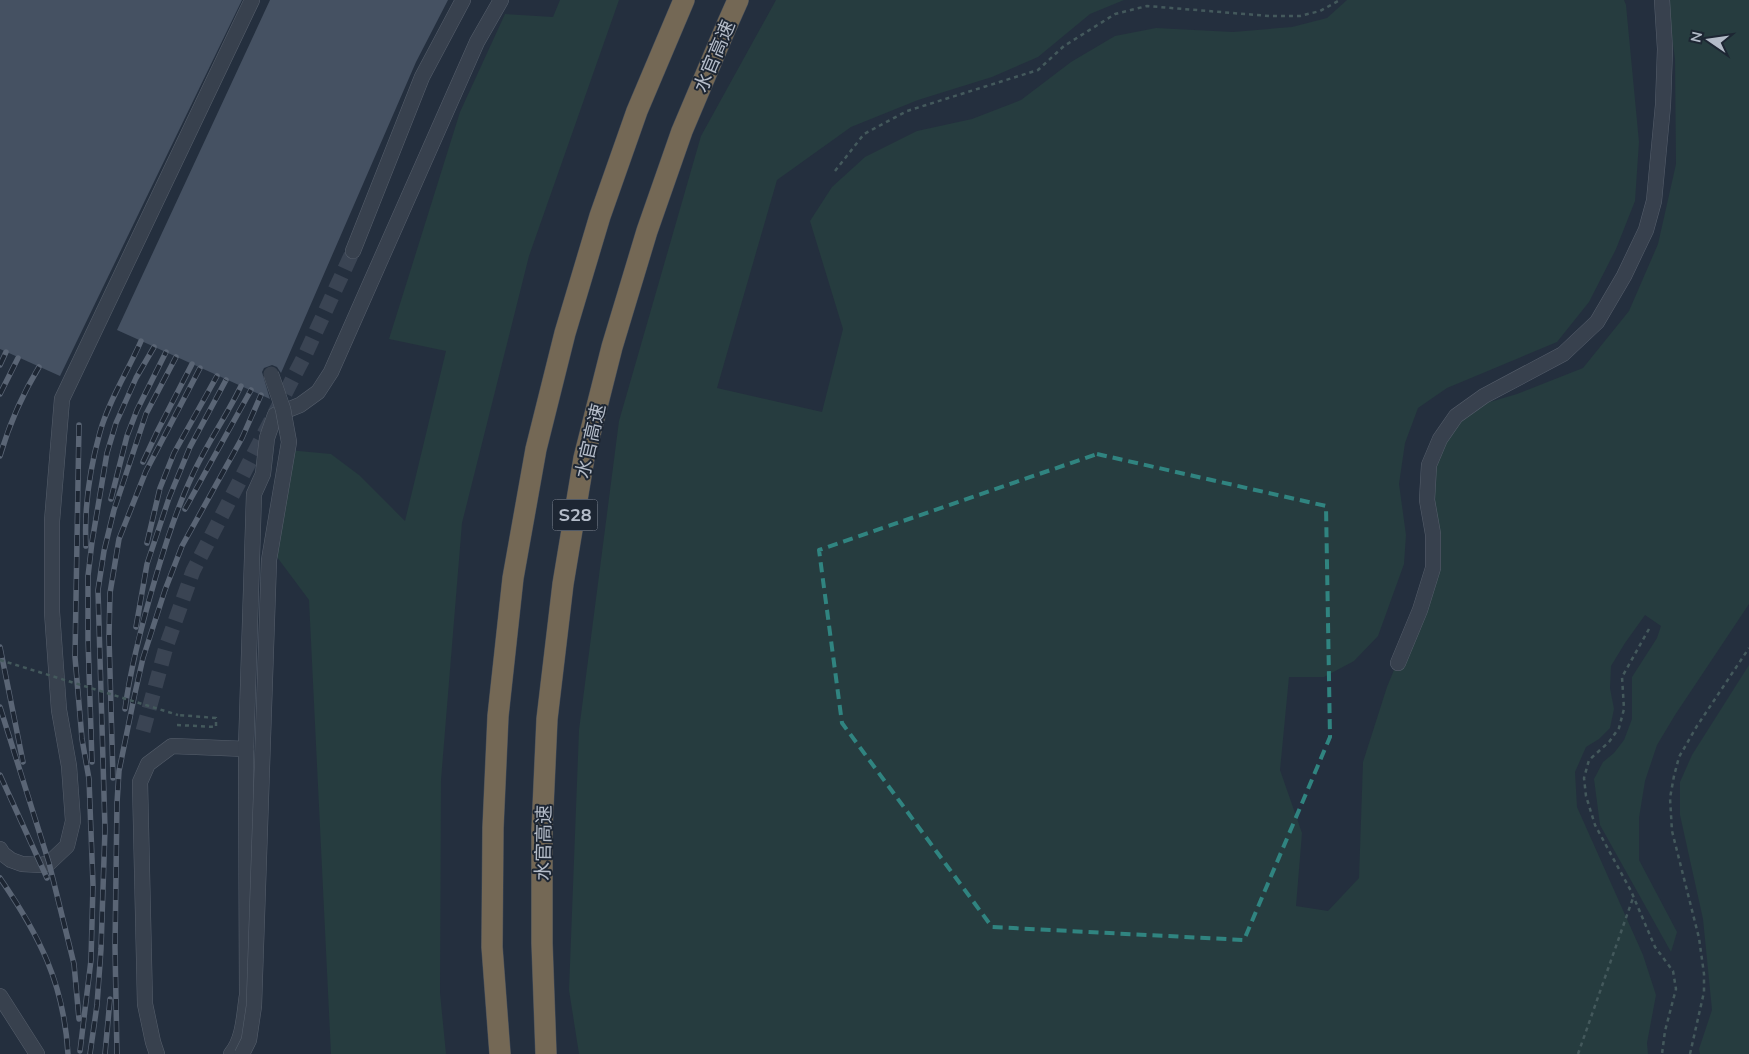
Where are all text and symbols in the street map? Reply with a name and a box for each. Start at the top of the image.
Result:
north arrow [1684,15,1734,65]
street label: 水官高速 [688,16,740,96]
text: N [1686,30,1706,44]
street label: 水官高速 [570,401,610,481]
road number: S28 [552,500,598,530]
street label: 水官高速 [530,805,556,881]

